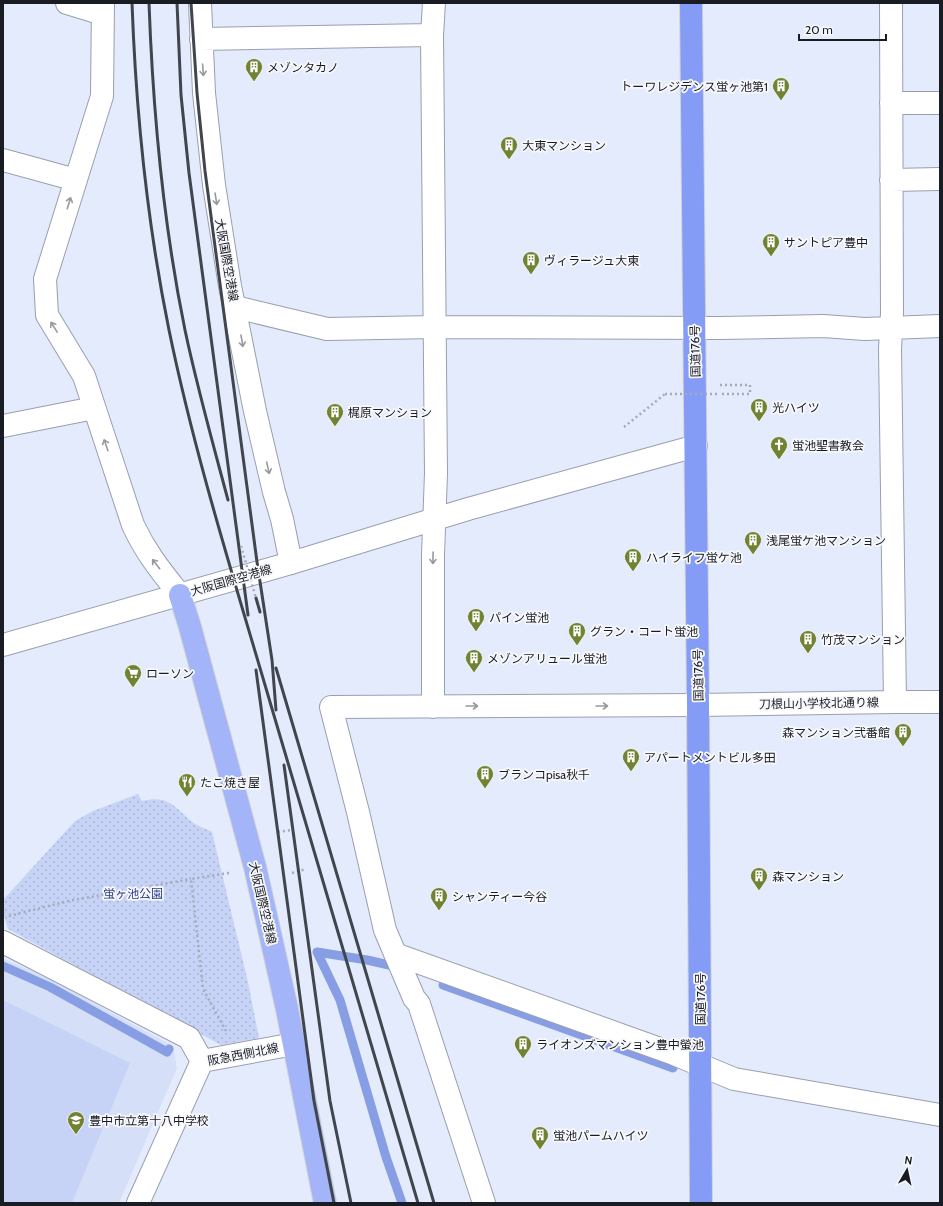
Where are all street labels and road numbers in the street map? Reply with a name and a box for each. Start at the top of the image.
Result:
street label: 大阪国際空港線 [212,217,242,303]
street label: 国道176号 [687,325,703,377]
street label: 大阪国際空港線 [189,561,273,599]
street label: 国道176号 [690,649,706,701]
street label: 刀根山小学校北通り線 [759,694,879,712]
street label: 大阪国際空港線 [246,860,280,946]
street label: 国道176号 [693,973,708,1025]
street label: 阪急西側北線 [206,1040,280,1068]

